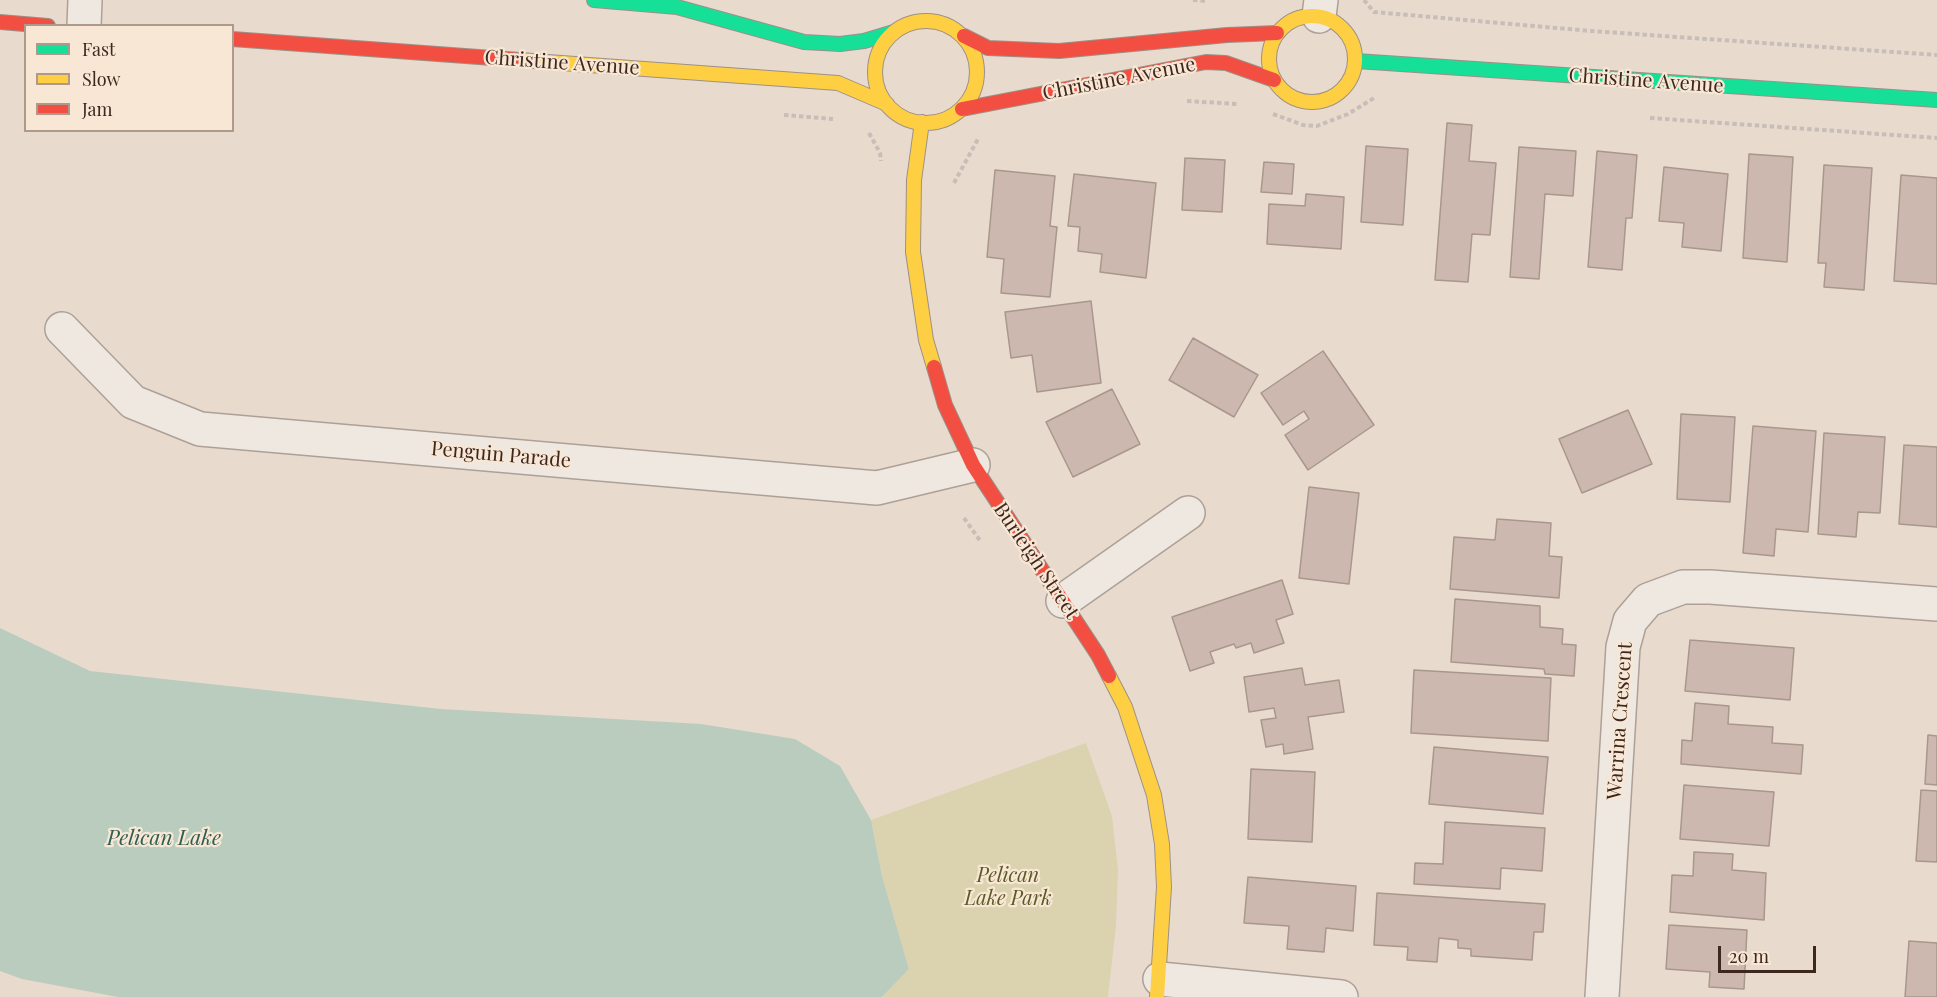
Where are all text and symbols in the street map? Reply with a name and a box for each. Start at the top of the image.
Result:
legend [24,24,234,132]
text: Fast [82,37,115,61]
street label: Christine Avenue [484,46,640,80]
street label: Christine Avenue [1041,52,1197,106]
street label: Christine Avenue [1568,64,1724,98]
text: Slow [82,67,120,91]
text: Jam [82,97,112,121]
street label: Penguin Parade [430,437,572,473]
street label: Burleigh Street [988,498,1084,624]
street label: Warrina Crescent [1603,641,1637,801]
water label: Pelican Lake [107,825,221,851]
park label: Pelican Lake Park [965,864,1051,911]
scale bar [1721,934,1818,972]
text: 20 m [1729,944,1769,968]

